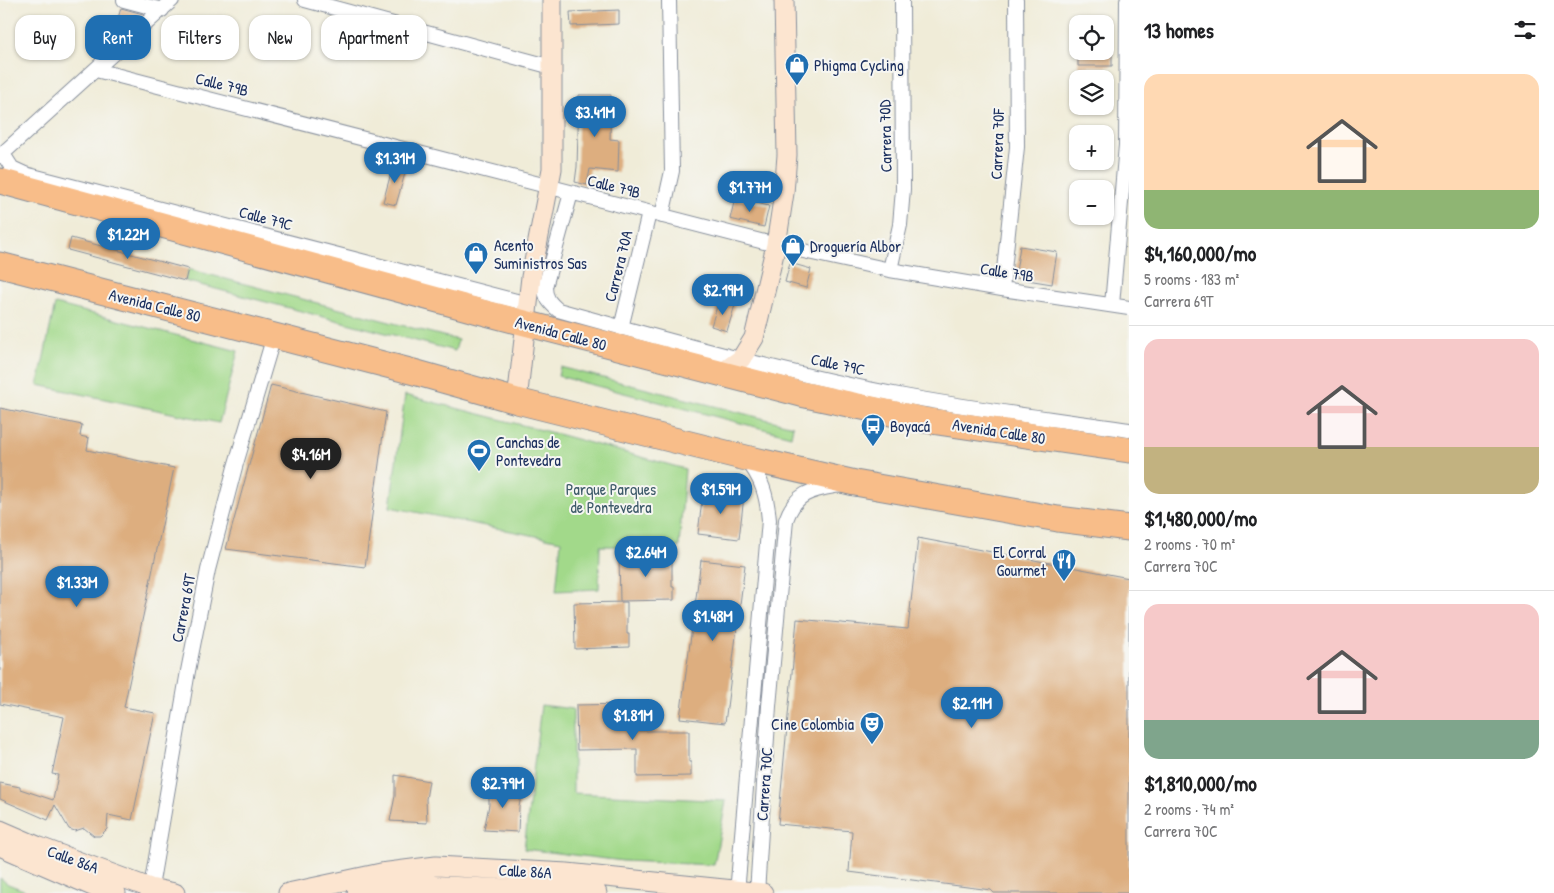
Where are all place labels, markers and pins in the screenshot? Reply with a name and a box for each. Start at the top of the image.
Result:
shop icon: Phigma Cycling [784,52,810,86]
place label: Phigma Cycling [814,54,904,76]
pin: $3.41M [554,96,636,138]
pin: $1.31M [354,142,436,184]
pin: $1.77M [709,170,791,213]
pin: $1.22M [87,218,169,260]
shop icon: Droguería Albor [780,233,806,267]
place label: Acento Suministros Sas [494,234,587,274]
place label: Droguería Albor [810,235,901,257]
shop icon: Acento Suministros Sas [463,241,489,275]
pin: $2.19M [682,274,764,316]
bus stop icon: Boyacá [860,413,886,447]
place label: Boyacá [890,415,930,437]
place label: Canchas de Pontevedra [496,431,561,471]
pin: $4.16M [270,438,352,480]
sports icon: Canchas de Pontevedra [466,438,492,472]
pin: $1.59M [680,472,762,515]
pin: $2.64M [605,536,687,578]
place label: El Corral Gourmet [993,541,1047,581]
restaurant icon: El Corral Gourmet [1051,548,1077,582]
pin: $1.33M [36,566,118,608]
pin: $1.48M [672,600,754,642]
pin: $2.11M [931,686,1013,729]
pin: $1.81M [592,698,674,741]
theatre icon: Cine Colombia [859,711,885,745]
place label: Cine Colombia [771,713,854,735]
pin: $2.79M [462,766,544,809]

